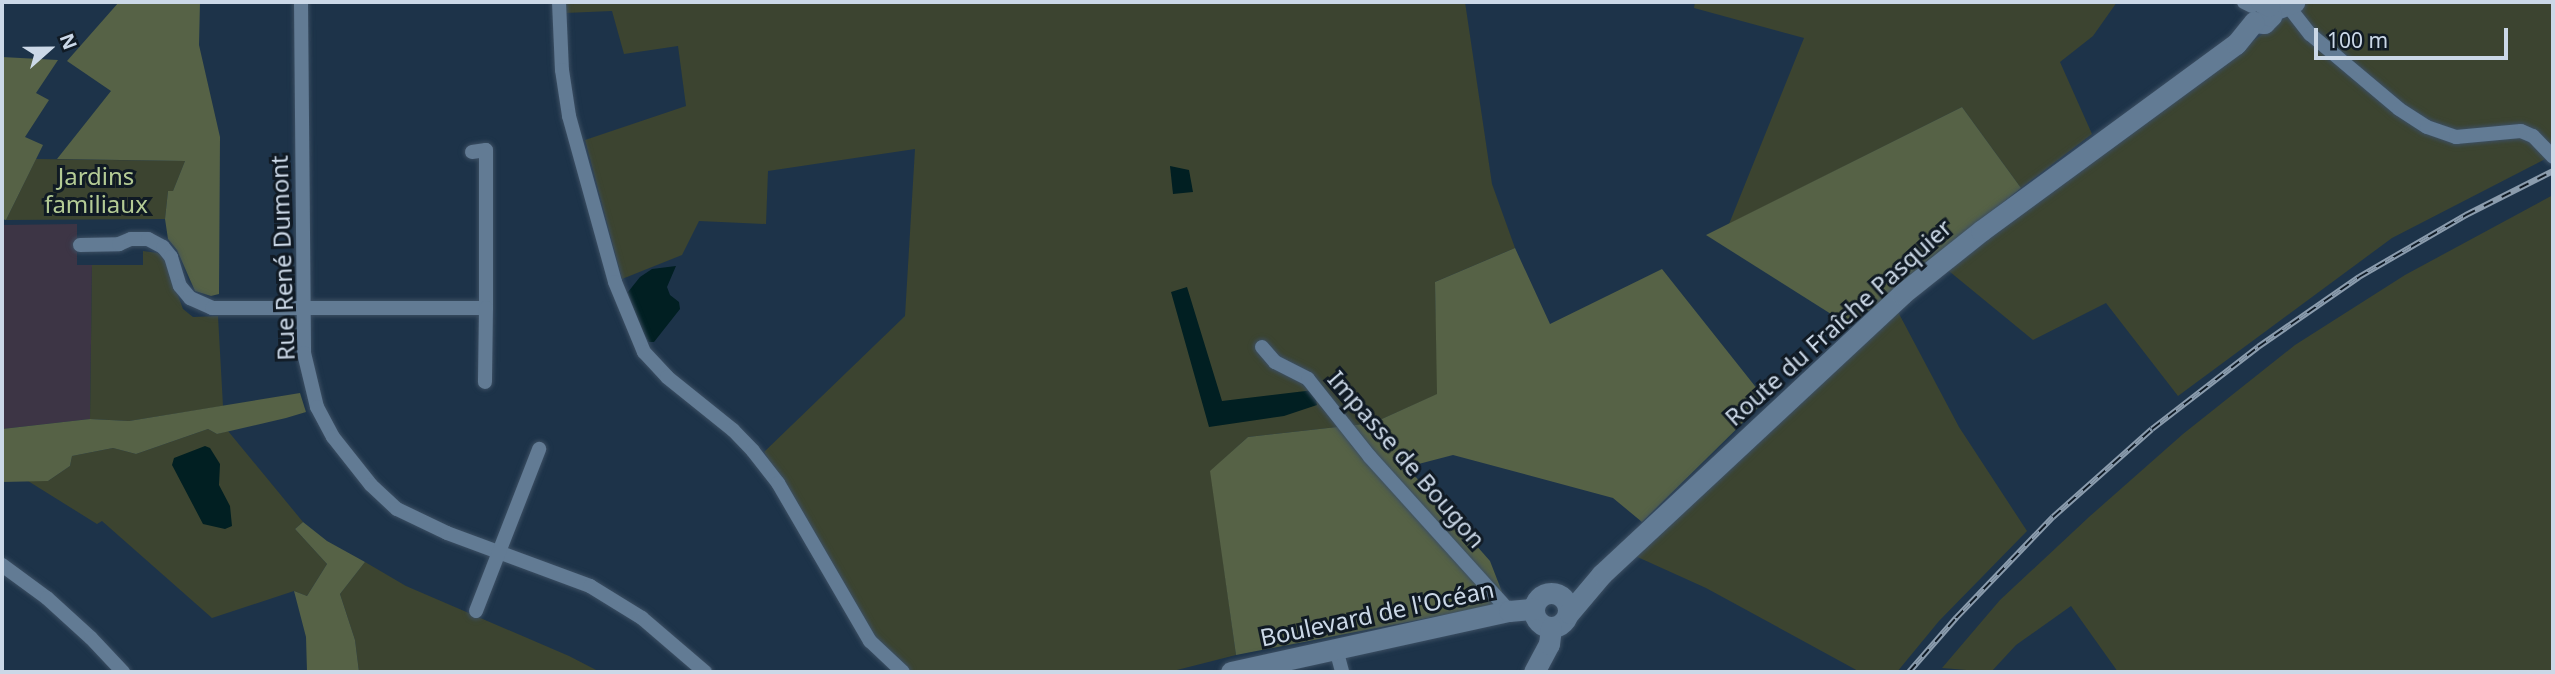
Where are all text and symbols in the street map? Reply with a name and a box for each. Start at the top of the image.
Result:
north arrow [14,14,84,84]
scale bar [2317,14,2511,58]
text: 100 m [2327,26,2388,54]
text: N [54,30,84,53]
street label: Rue René Dumont [264,155,300,361]
park label: Jardins familiaux [44,162,148,218]
street label: Route du Fraîche Pasquier [1719,213,1957,431]
street label: Impasse de Bougon [1322,365,1492,553]
street label: Boulevard de l'Océan [1257,574,1497,652]

